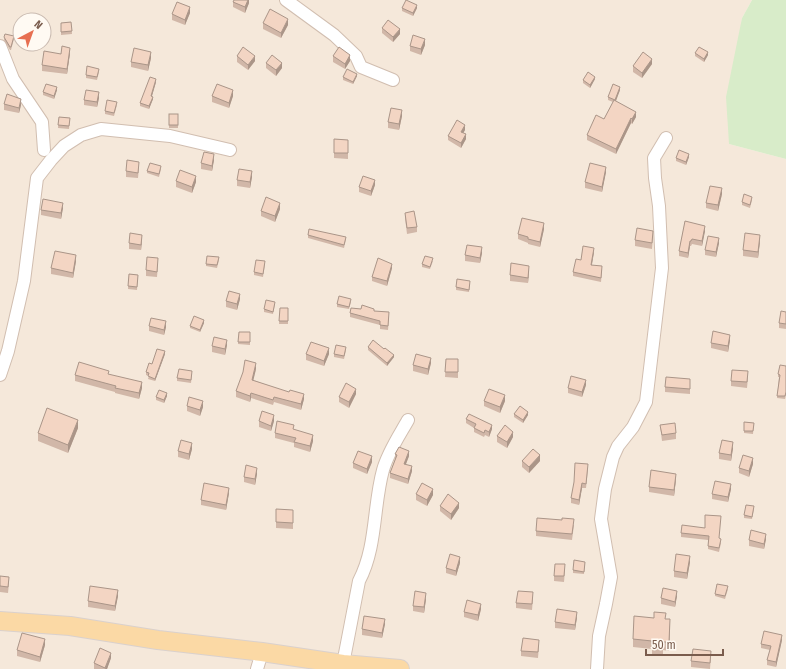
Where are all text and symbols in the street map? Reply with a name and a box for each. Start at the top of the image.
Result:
north arrow [12,12,52,52]
text: N [31,18,45,32]
scale bar [646,631,723,657]
text: 50 m [652,638,676,652]

